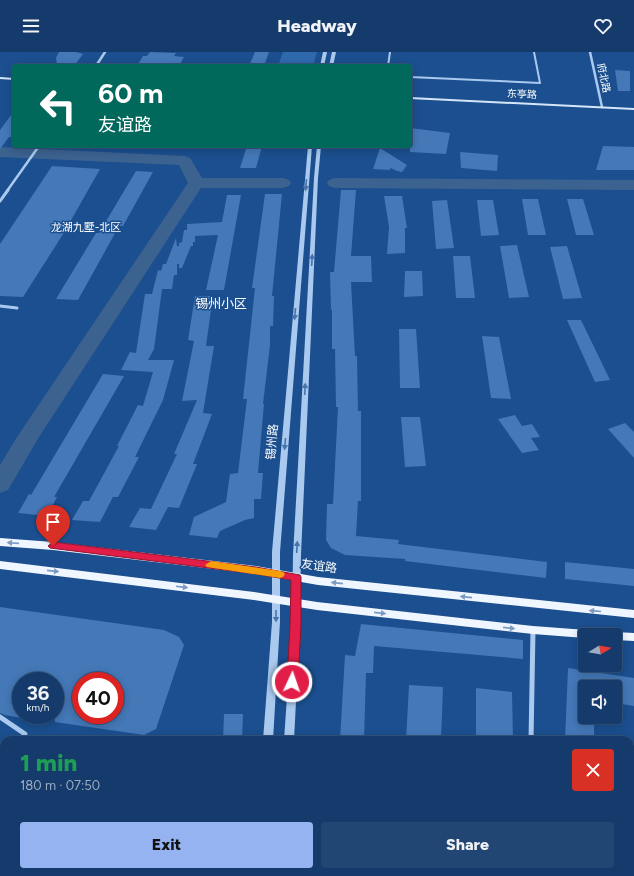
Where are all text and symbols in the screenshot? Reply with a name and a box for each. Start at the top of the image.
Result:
icon: menu [20,15,42,37]
text: Headway [277,15,357,37]
icon: heart [592,15,614,37]
street label: 府北路 [595,62,613,94]
text: 60 m [98,76,163,110]
icon: left [32,80,84,132]
street label: 东亭路 [507,87,537,101]
text: 友谊路 [98,114,152,136]
one-way arrow [302,179,309,191]
district label: 龙湖九墅-北区 [51,221,121,234]
one-way arrow [308,254,315,266]
district label: 锡州小区 [195,296,247,311]
one-way arrow [292,308,299,320]
one-way arrow [302,382,308,395]
street label: 锡州路 [263,423,281,461]
one-way arrow [281,438,288,450]
pin [36,505,70,546]
icon: arrive [42,511,64,533]
one-way arrow [7,539,19,546]
one-way arrow [294,540,300,553]
street label: 友谊路 [300,557,338,575]
one-way arrow [47,567,59,574]
one-way arrow [331,580,343,586]
one-way arrow [176,584,188,590]
one-way arrow [460,594,472,600]
one-way arrow [589,608,601,614]
one-way arrow [273,610,279,623]
one-way arrow [374,610,386,617]
one-way arrow [503,624,515,631]
north arrow [578,628,622,672]
map controls [578,628,622,724]
position arrow [271,661,313,703]
speed limit sign: 40 [72,672,124,724]
button: sound [578,680,622,724]
text: 36 [27,681,49,705]
text: km/h [27,701,49,714]
text: 1 min [20,748,77,777]
button: close [572,749,614,791]
text: 180 m · 07:50 [20,778,100,793]
button: Exit [20,822,313,868]
button: Share [321,822,614,868]

